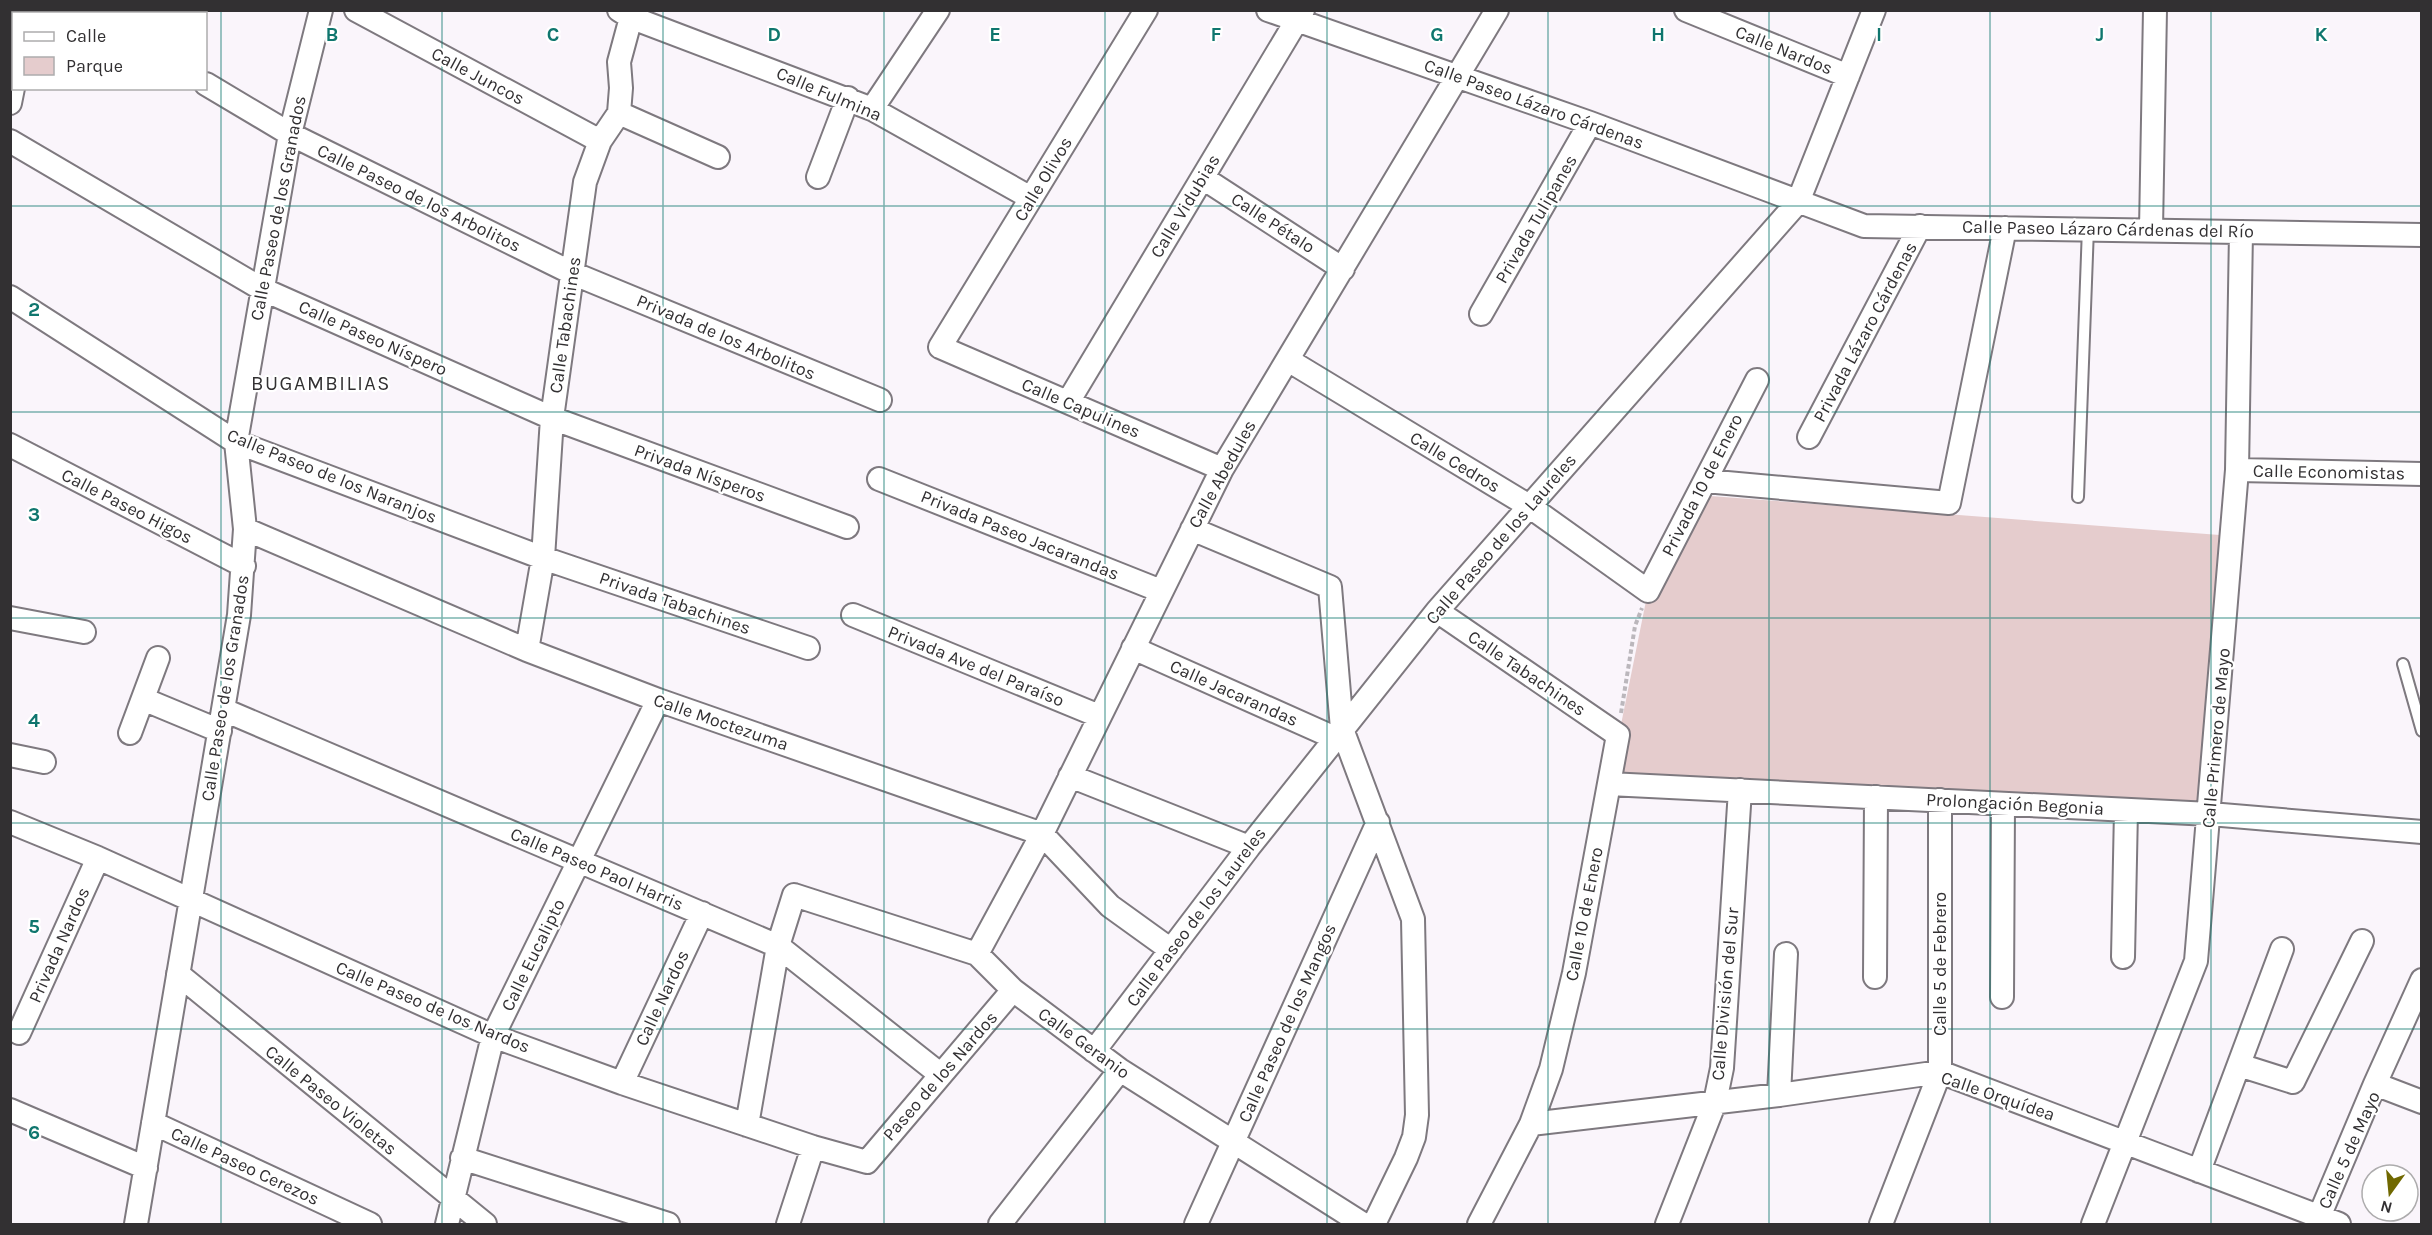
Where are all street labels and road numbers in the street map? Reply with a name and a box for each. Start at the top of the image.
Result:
street label: Calle Nardos [1732,20,1836,80]
street label: Calle Juncos [428,42,528,110]
street label: Calle Paseo Lázaro Cárdenas [1421,54,1647,154]
street label: Calle Fulmina [773,62,885,126]
street label: Calle Paseo de los Granados [245,94,311,322]
street label: Calle Olivos [1009,133,1077,225]
street label: Calle Paseo de los Arbolitos [314,139,524,257]
street label: Calle Vidubias [1145,150,1225,262]
street label: Privada Tulipanes [1490,151,1582,287]
street label: Calle Pétalo [1227,188,1319,258]
street label: Calle Paseo Lázaro Cárdenas del Río [1962,215,2254,243]
street label: Privada Lázaro Cárdenas [1808,238,1922,426]
street label: Calle Tabachines [545,255,585,395]
street label: Privada de los Arbolitos [633,289,819,385]
street label: Calle Paseo Níspero [295,295,451,381]
street label: Calle Capulines [1018,373,1144,443]
street label: Privada 10 de Enero [1656,410,1748,560]
street label: Calle Abedules [1183,416,1261,532]
street label: Calle Paseo de los Naranjos [224,424,440,528]
street label: Calle Cedros [1406,426,1504,498]
street label: Privada Nísperos [631,439,769,507]
street label: Calle Paseo de los Laureles [1421,449,1581,629]
street label: Calle Economistas [2253,460,2405,484]
street label: Calle Paseo Higos [58,463,196,549]
street label: Privada Paseo Jacarandas [918,485,1122,585]
street label: Privada Tabachines [596,567,754,639]
street label: Calle Paseo de los Granados [196,573,254,803]
street label: Privada Ave del Paraíso [885,621,1067,711]
street label: Calle Tabachines [1464,625,1590,721]
street label: Calle Primero de Mayo [2197,647,2235,829]
street label: Calle Jacarandas [1166,655,1302,731]
street label: Calle Moctezuma [651,689,791,755]
street label: Prolongación Begonia [1925,788,2105,820]
street label: Calle Paseo Paol Harris [507,823,687,915]
street label: Calle Paseo de los Laureles [1121,823,1271,1011]
street label: Calle 10 de Enero [1560,845,1608,983]
street label: Privada Nardos [24,884,94,1006]
street label: Calle 5 de Febrero [1929,892,1951,1036]
street label: Calle Eucalipto [496,895,570,1015]
street label: Calle División del Sur [1706,906,1744,1081]
street label: Calle Paseo de los Mangos [1233,920,1341,1126]
street label: Calle Nardos [630,947,694,1049]
street label: Calle Paseo de los Nardos [333,956,533,1058]
street label: Calle Geranio [1034,1002,1134,1084]
street label: Paseo de los Nardos [878,1007,1002,1145]
street label: Calle Paseo Violetas [261,1040,401,1160]
street label: Calle Orquídea [1938,1066,2058,1126]
street label: Calle 5 de Mayo [2313,1088,2385,1212]
street label: Calle Paseo Cerezos [167,1122,323,1210]

